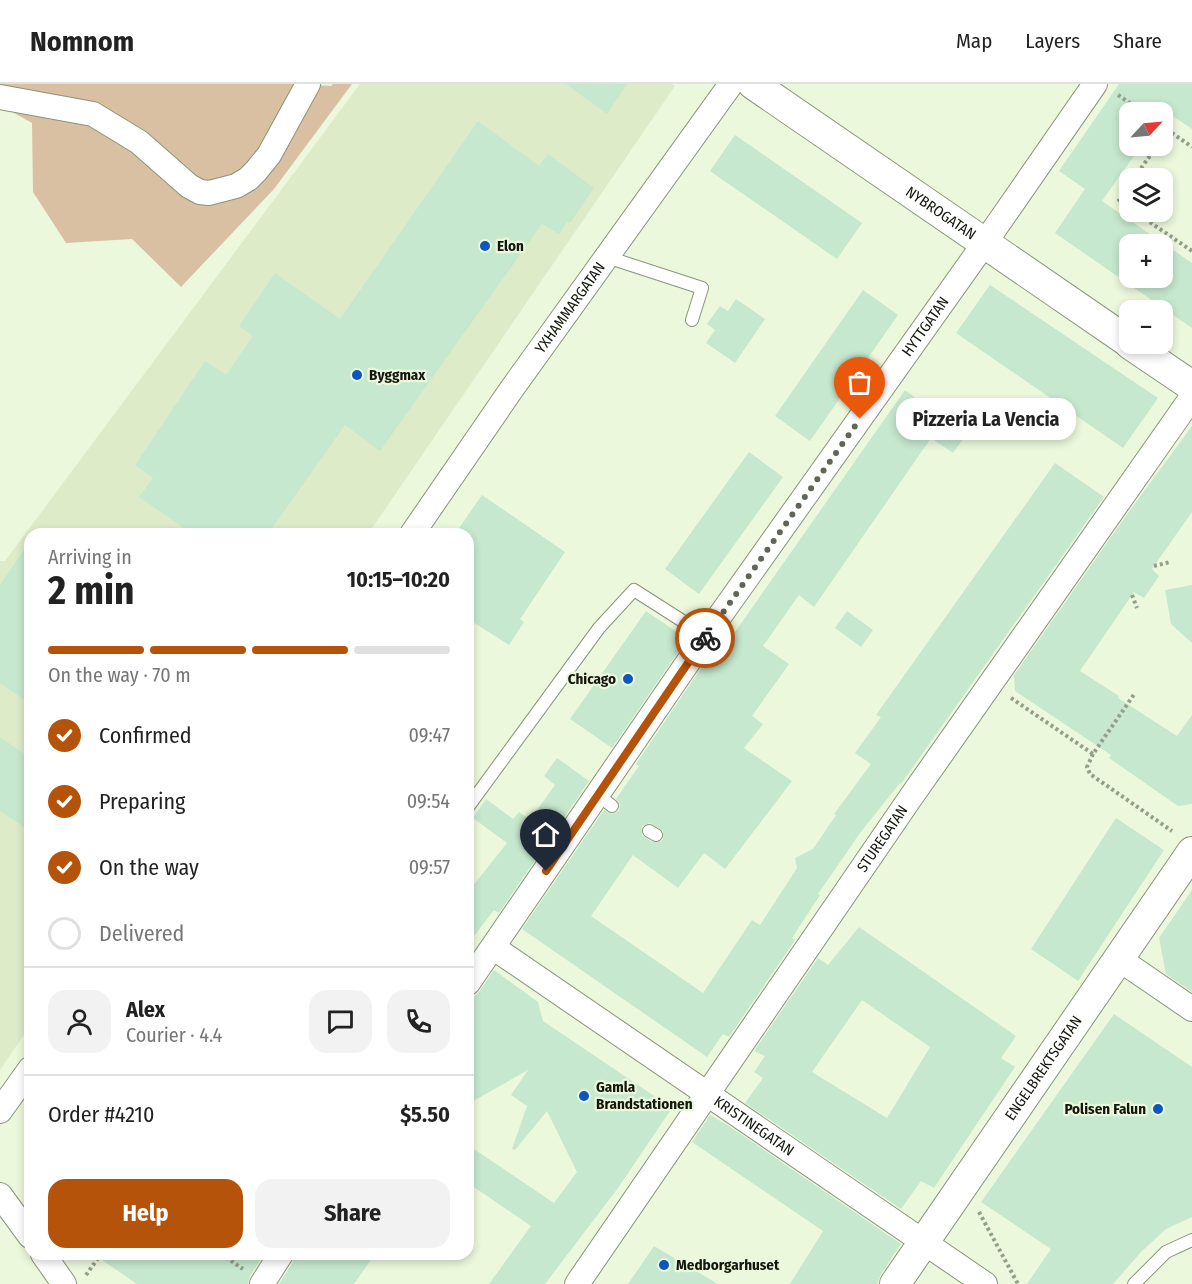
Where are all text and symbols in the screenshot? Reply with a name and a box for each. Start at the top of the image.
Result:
text: Nomnom [30,25,134,58]
text: Map [956,28,992,54]
text: Layers [1025,28,1080,54]
text: Share [1113,28,1162,54]
north arrow [1119,102,1173,156]
map controls [1119,102,1173,354]
button: layers [1119,168,1173,222]
street label: NYBROGATAN [902,183,979,244]
button: + [1119,234,1173,288]
place label: Elon [497,237,524,255]
marker: Elon [478,239,492,253]
street label: YXHAMMARGATAN [531,259,609,357]
street label: HYTTGATAN [898,293,953,360]
button: − [1119,300,1173,354]
pin [834,357,885,419]
place label: Byggmax [369,366,426,384]
icon: bag [843,366,876,399]
marker: Byggmax [350,368,364,382]
callout: Pizzeria La Vencia [896,398,1076,440]
text: Pizzeria La Vencia [912,407,1060,431]
text: Arriving in [48,545,132,569]
text: 10:15–10:20 [347,566,450,593]
text: 2 min [48,568,134,614]
courier [675,608,735,668]
icon: bike [689,622,722,655]
text: On the way · 70 m [48,663,191,687]
place label: Chicago [568,670,616,688]
marker: Chicago [621,672,635,686]
icon: check [48,719,81,752]
text: Confirmed [99,722,192,749]
text: 09:47 [408,723,450,747]
icon: check [48,785,81,818]
text: Preparing [99,788,185,815]
text: 09:54 [407,789,450,813]
street label: STUREGATAN [853,802,912,875]
pin [520,809,571,871]
icon: home [529,818,562,851]
icon: check [48,851,81,884]
text: On the way [99,854,199,881]
text: 09:57 [409,855,450,879]
text: Delivered [99,920,184,947]
button: person [48,990,111,1053]
button: chat [309,990,372,1053]
button: phone [387,990,450,1053]
text: Alex [126,996,165,1023]
street label: ENGELBREKTSGATAN [1001,1012,1086,1124]
text: Courier · 4.4 [126,1023,222,1047]
place label: Gamla Brandstationen [596,1078,693,1113]
marker: Gamla Brandstationen [577,1089,591,1103]
street label: KRISTINEGATAN [711,1092,797,1160]
place label: Polisen Falun [1064,1100,1146,1118]
text: Order #4210 [48,1101,154,1128]
text: $5.50 [400,1101,450,1128]
marker: Polisen Falun [1151,1102,1165,1116]
button: Help [48,1179,243,1248]
button: Share [255,1179,450,1248]
place label: Medborgarhuset [676,1256,780,1274]
marker: Medborgarhuset [657,1258,671,1272]

